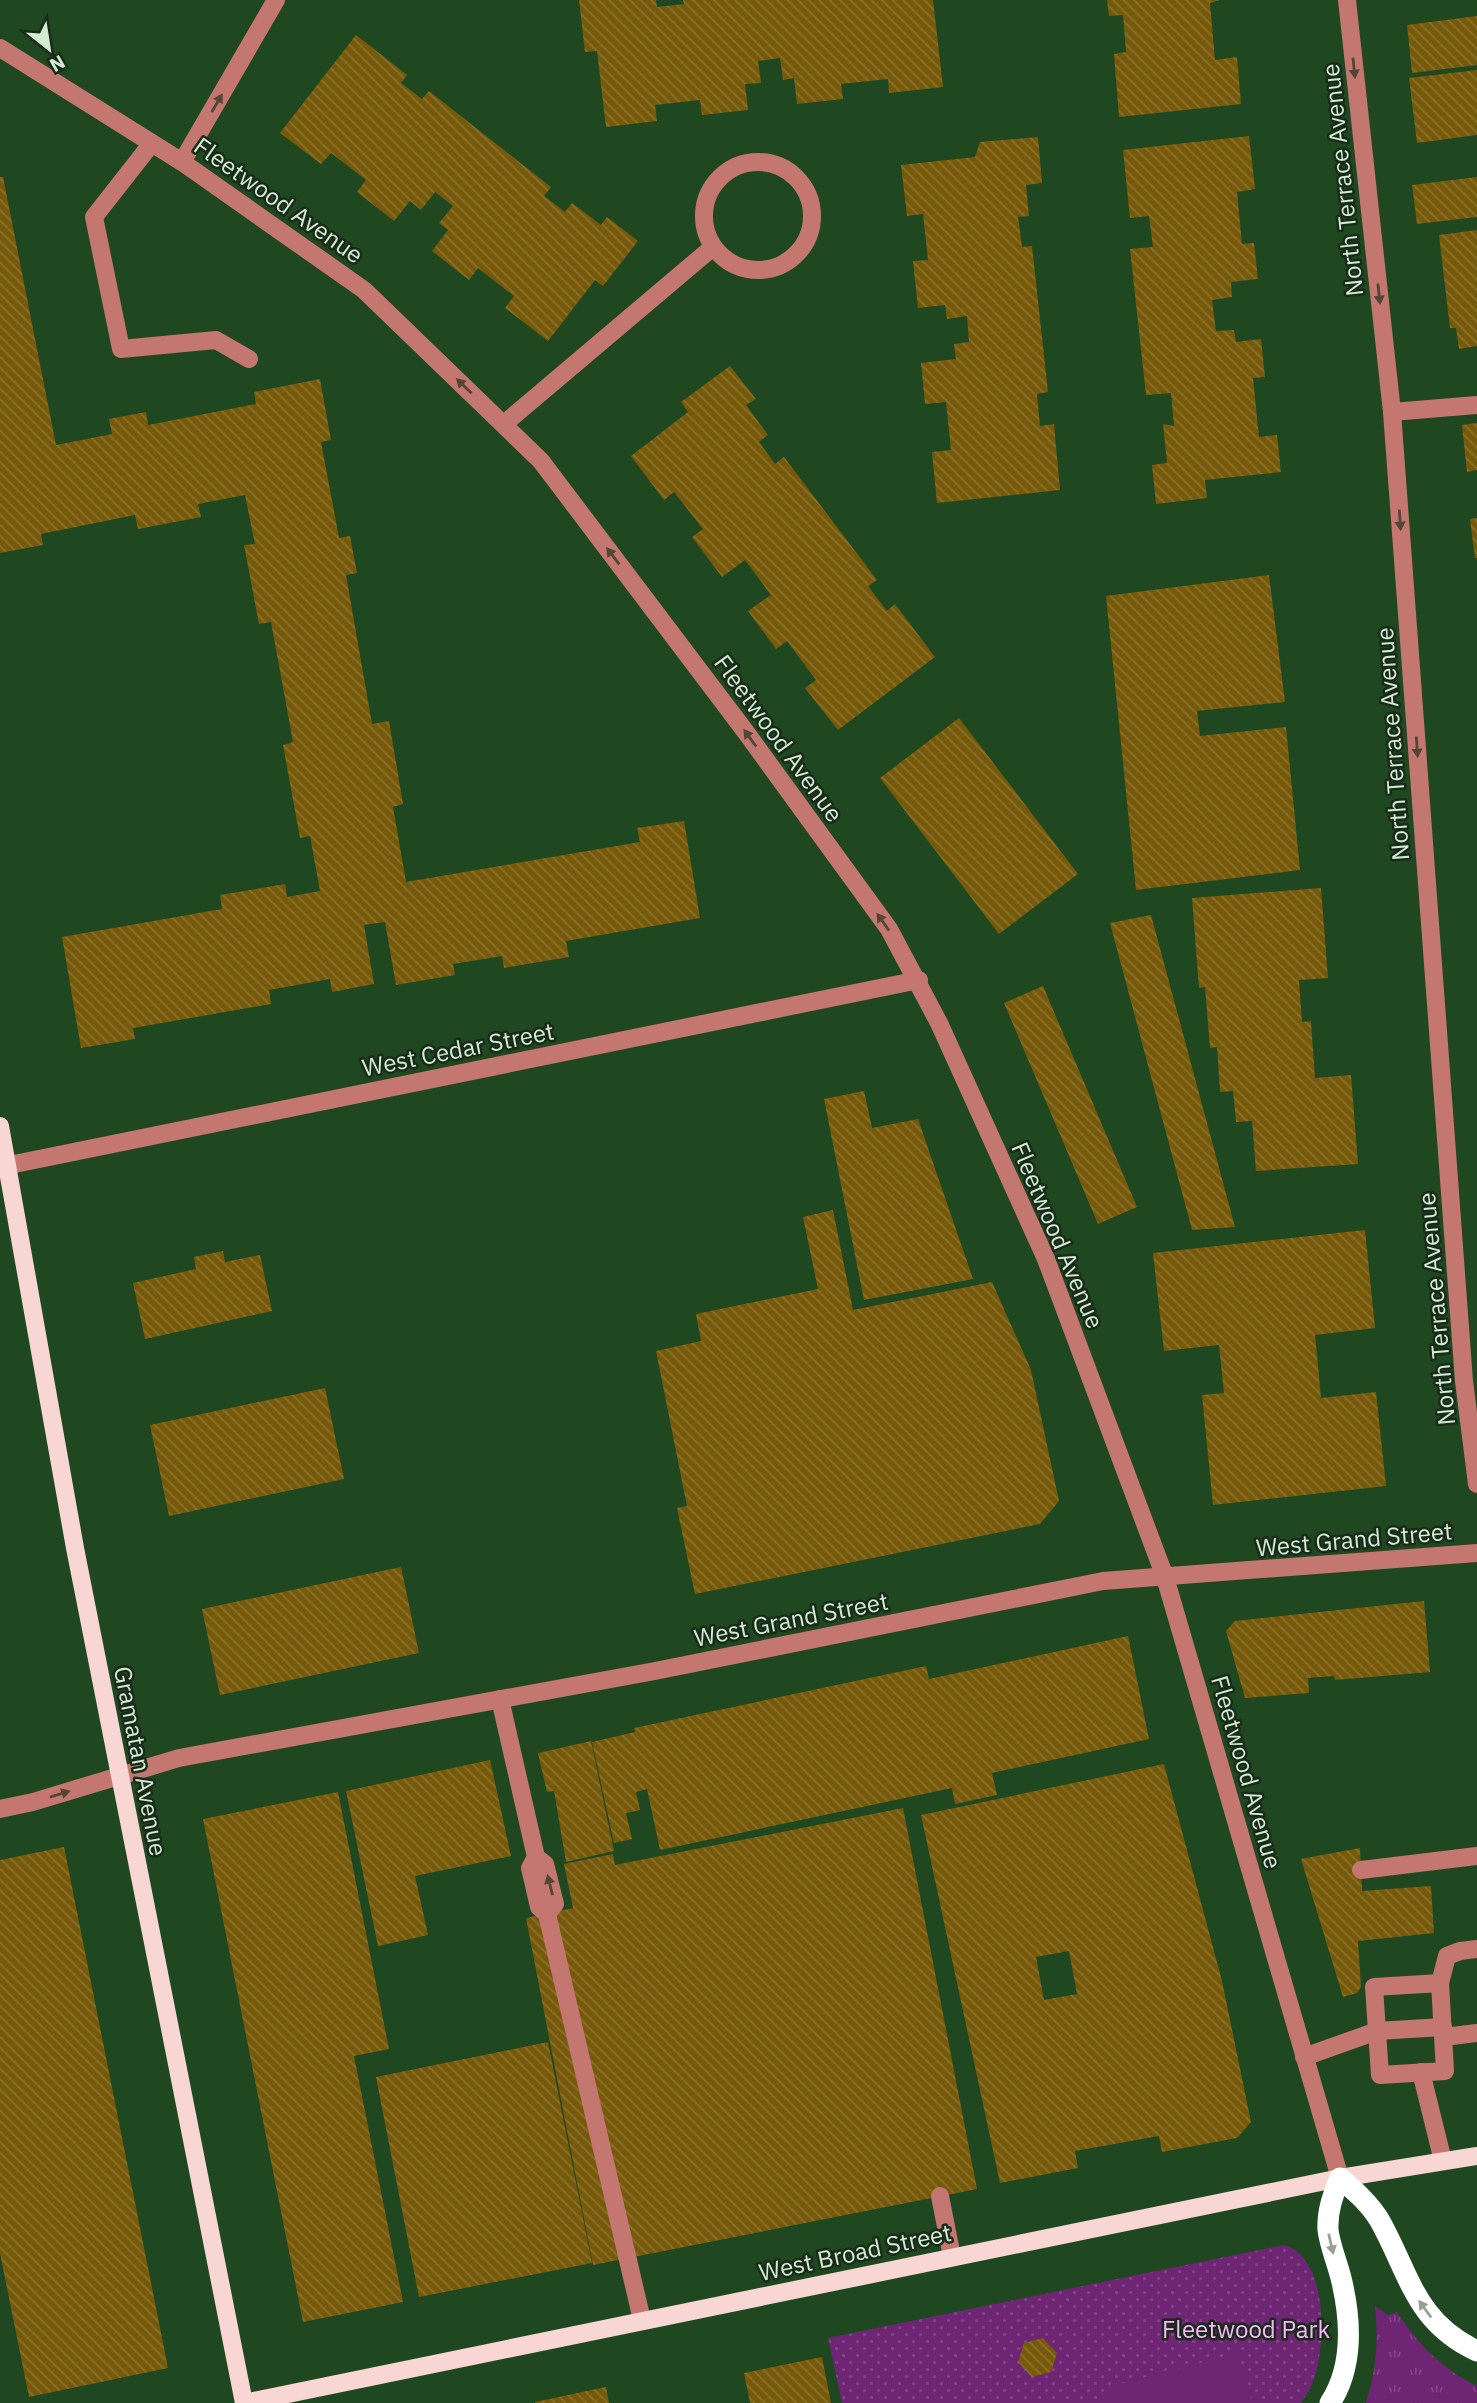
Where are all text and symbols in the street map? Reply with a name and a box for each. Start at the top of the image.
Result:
north arrow [14,14,84,84]
text: N [46,50,69,78]
one-way arrow [1349,57,1360,79]
street label: North Terrace Avenue [1314,62,1370,298]
one-way arrow [211,93,223,112]
street label: Fleetwood Avenue [188,130,370,270]
one-way arrow [1374,283,1385,305]
one-way arrow [455,377,472,394]
one-way arrow [1395,510,1406,532]
one-way arrow [606,547,620,566]
street label: North Terrace Avenue [1368,626,1416,862]
street label: Fleetwood Avenue [707,648,851,828]
one-way arrow [743,729,757,747]
one-way arrow [1412,737,1423,759]
one-way arrow [877,913,891,931]
street label: West Cedar Street [359,1015,557,1083]
street label: Fleetwood Avenue [1004,1137,1112,1333]
street label: North Terrace Avenue [1410,1191,1462,1427]
street label: West Grand Street [1254,1514,1454,1564]
street label: West Grand Street [691,1584,891,1654]
street label: Gramatan Avenue [107,1663,175,1859]
street label: Fleetwood Avenue [1204,1672,1290,1872]
one-way arrow [50,1789,71,1799]
one-way arrow [544,1874,555,1896]
street label: West Broad Street [756,2216,954,2288]
one-way arrow [1326,2233,1337,2255]
one-way arrow [1418,2300,1432,2318]
park label: Fleetwood Park [1162,2313,1330,2345]

